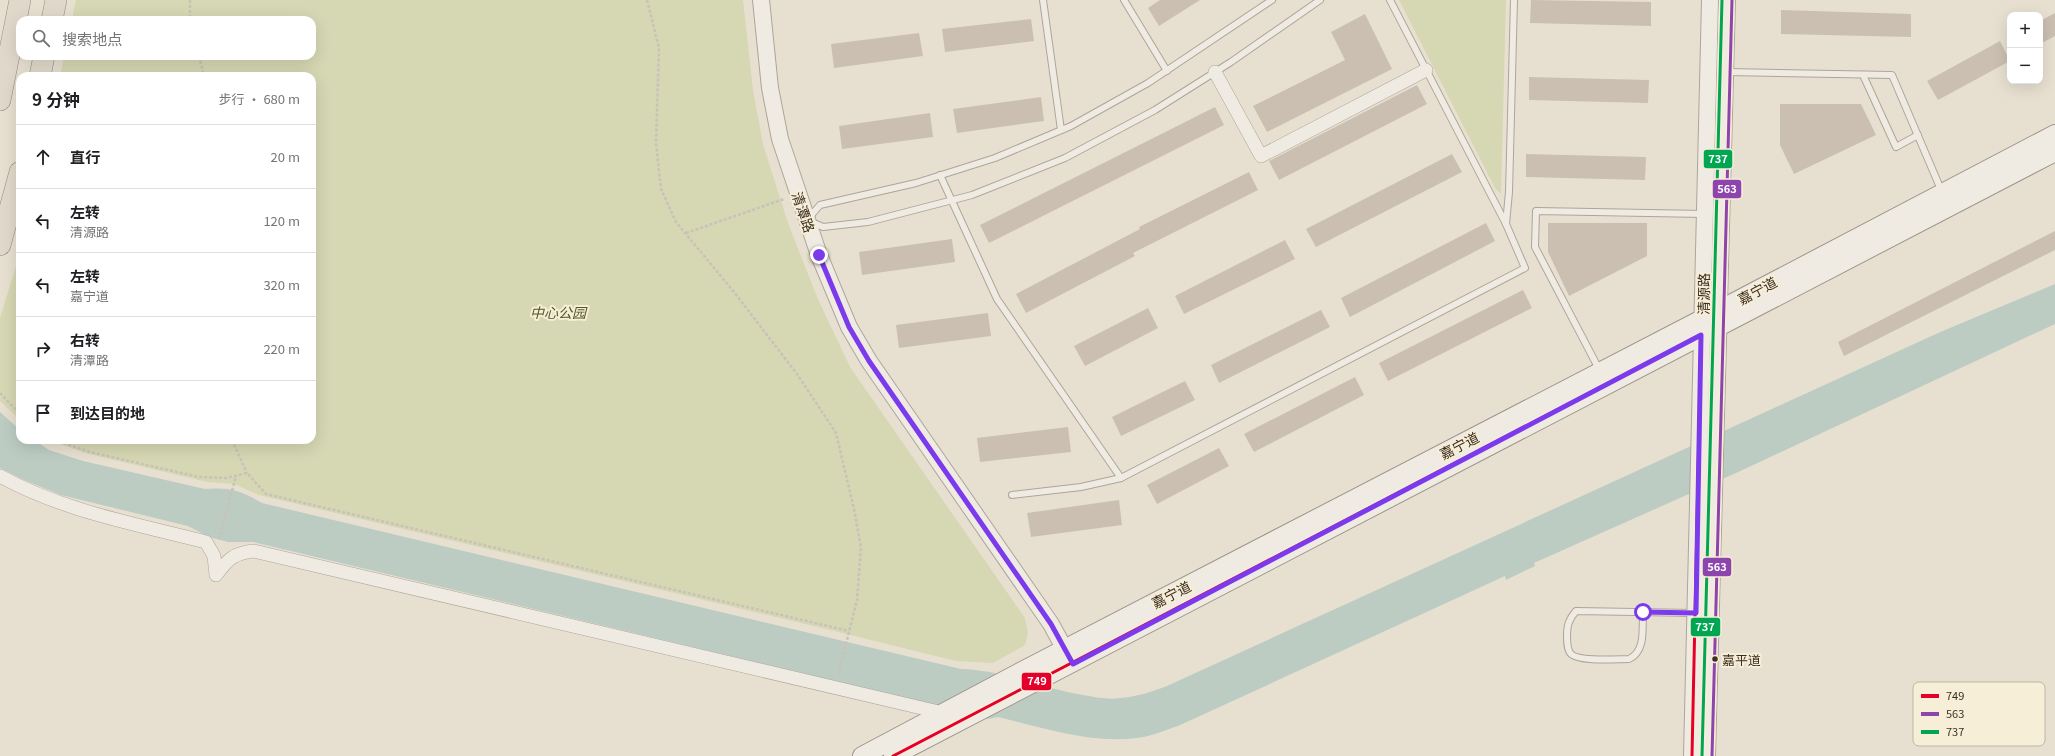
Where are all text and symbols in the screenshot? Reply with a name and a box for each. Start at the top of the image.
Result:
map controls [2007,12,2043,84]
button: + [2007,12,2043,48]
search box [16,16,316,60]
icon: search [30,27,52,49]
text: 搜索地点 [62,28,122,49]
button: − [2007,48,2043,84]
text: 9 分钟 [32,86,80,111]
text: 步行 · 680 m [219,89,300,108]
icon: ahead [32,146,54,168]
text: 直行 [70,146,100,167]
text: 20 m [271,147,300,166]
line badge: 737 [1703,149,1733,169]
text: 737 [1708,150,1728,166]
line badge: 563 [1712,179,1742,199]
text: 563 [1717,180,1737,196]
street label: 清潭路 [788,189,820,235]
text: 左转 [70,201,100,222]
icon: left [32,210,54,232]
text: 120 m [263,211,300,230]
text: 清源路 [70,222,109,241]
route end [810,246,828,264]
text: 左转 [70,265,100,286]
street label: 嘉宁道 [1734,271,1780,309]
street label: 清源路 [1693,273,1713,315]
icon: left [32,274,54,296]
text: 320 m [263,275,300,294]
text: 嘉宁道 [70,286,109,305]
park label: 中心公园 [530,302,588,322]
text: 右转 [70,329,100,350]
icon: right [32,338,54,360]
text: 220 m [263,339,300,358]
text: 清潭路 [70,350,109,369]
icon: arrive [32,402,54,424]
text: 到达目的地 [70,402,145,423]
street label: 嘉宁道 [1436,427,1482,463]
line badge: 563 [1702,557,1732,577]
text: 563 [1707,558,1727,574]
street label: 嘉宁道 [1148,576,1194,612]
route start [1634,603,1652,621]
line badge: 737 [1690,617,1721,637]
text: 737 [1695,618,1715,634]
place label: 嘉平道 [1722,650,1761,669]
marker: 嘉平道 [1710,654,1720,664]
line badge: 749 [1021,672,1052,691]
text: 749 [1027,672,1047,688]
legend [1913,682,2045,746]
text: 749 [1946,687,1964,703]
text: 563 [1946,705,1964,721]
text: 737 [1946,723,1964,739]

